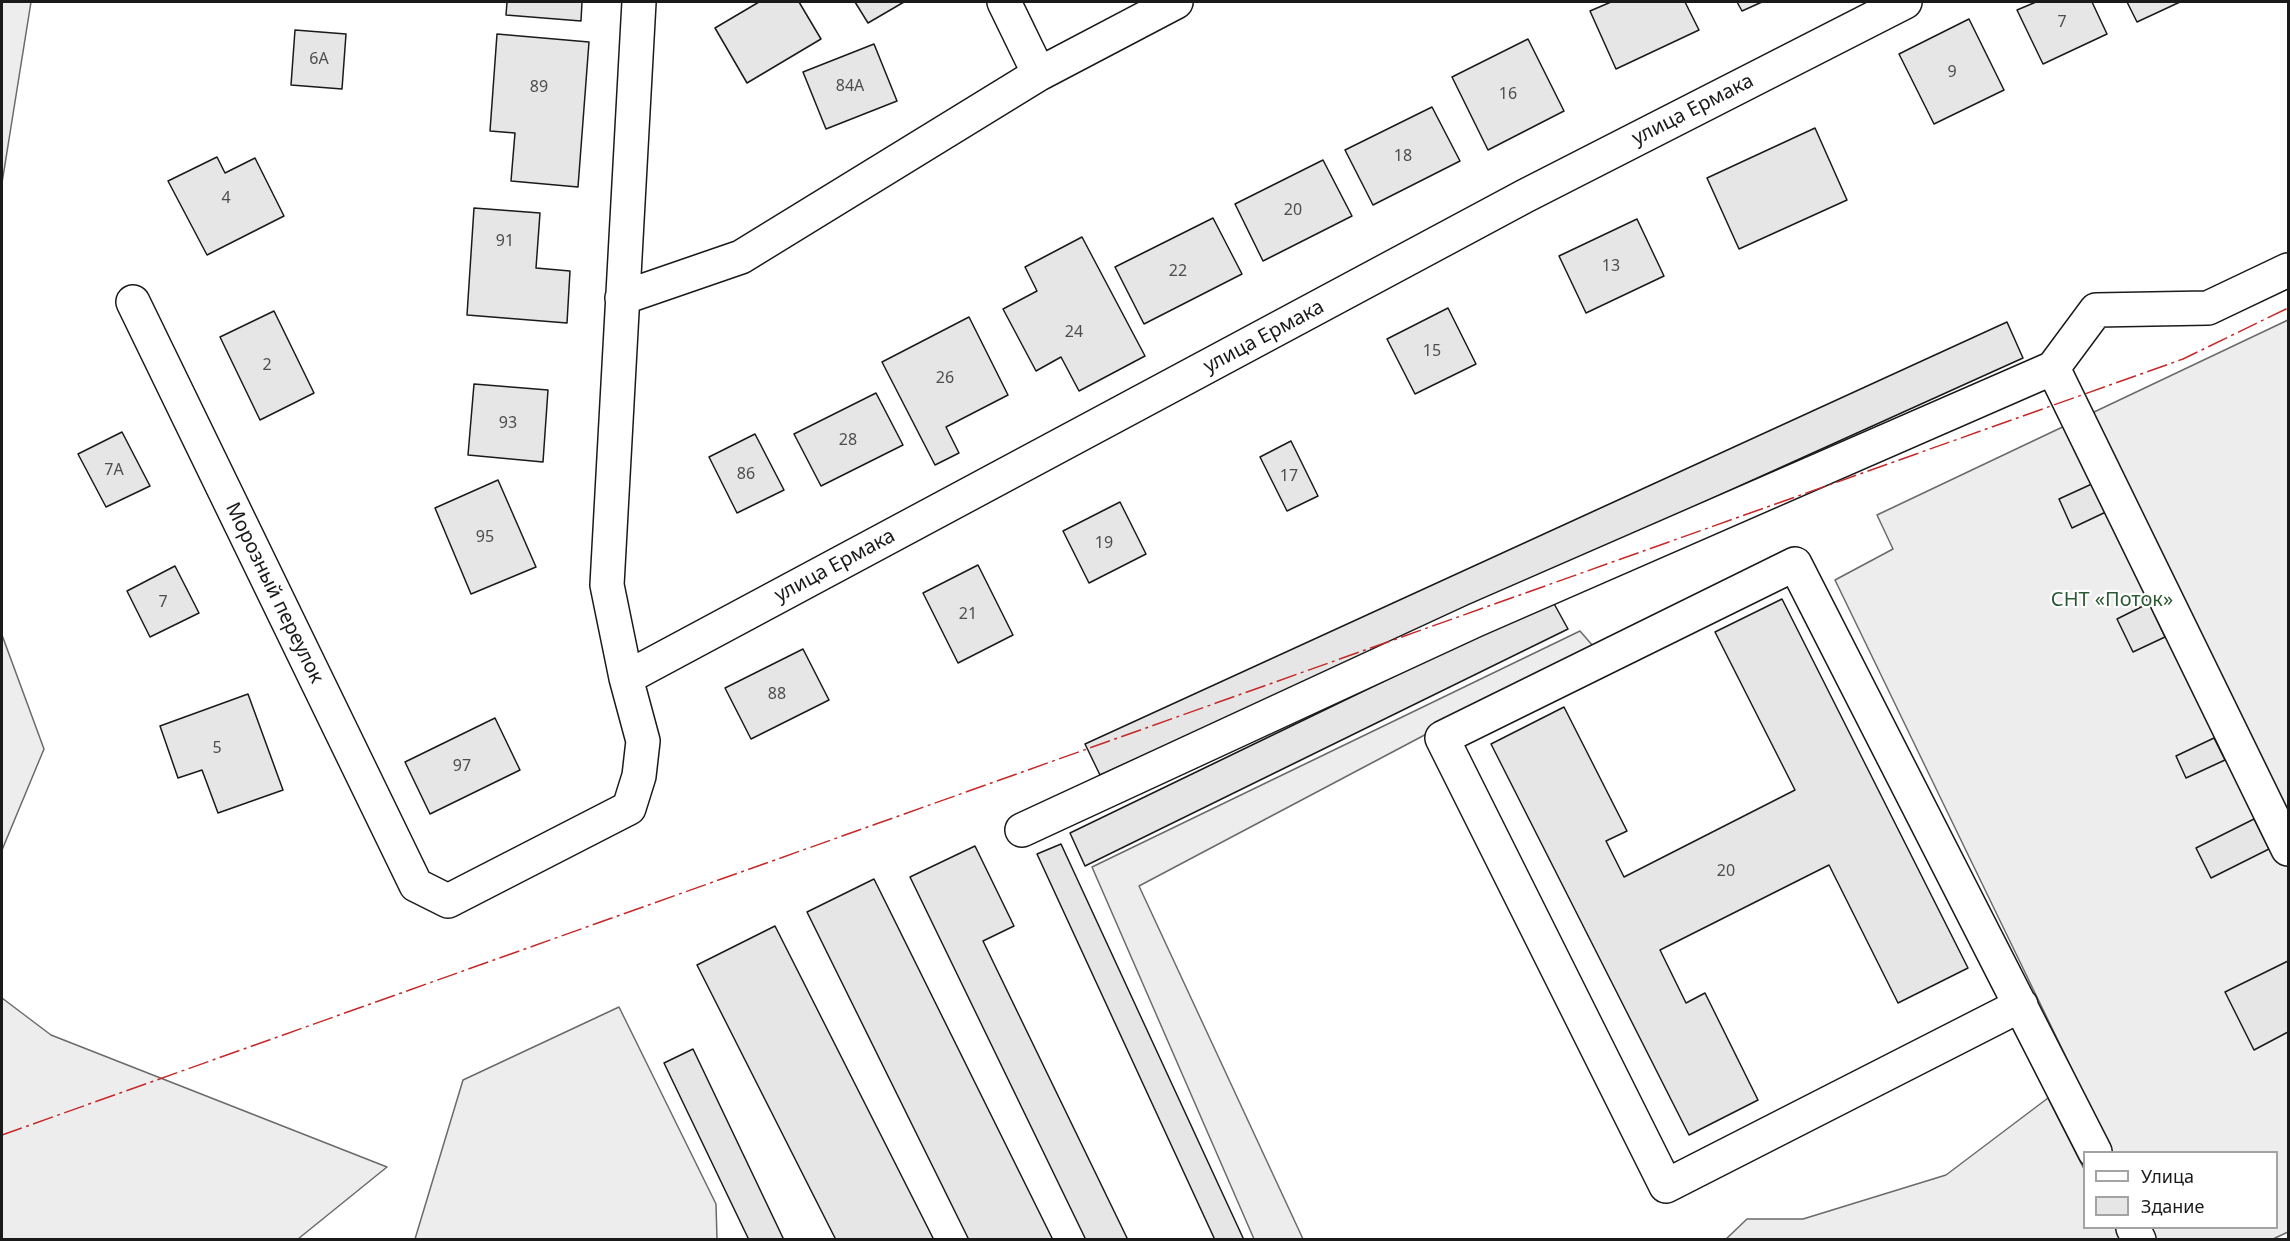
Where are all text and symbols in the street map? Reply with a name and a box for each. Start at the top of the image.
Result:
house number: 7 [2057,12,2067,32]
house number: 6А [309,49,329,69]
house number: 9 [1947,62,1957,82]
street label: улица Ермака [1628,69,1758,151]
house number: 84А [836,76,864,96]
house number: 89 [530,77,548,97]
house number: 16 [1499,84,1517,104]
house number: 18 [1394,146,1412,166]
house number: 4 [221,188,231,208]
house number: 20 [1284,200,1302,220]
house number: 91 [496,231,514,251]
house number: 13 [1602,256,1620,276]
house number: 22 [1169,261,1187,281]
street label: улица Ермака [1200,295,1328,379]
house number: 24 [1065,322,1083,342]
house number: 15 [1423,341,1441,361]
house number: 2 [262,355,272,375]
house number: 26 [936,368,954,388]
house number: 93 [499,413,517,433]
house number: 28 [839,430,857,450]
house number: 7А [104,460,124,480]
house number: 86 [737,464,755,484]
house number: 17 [1280,466,1298,486]
street label: Морозный переулок [220,499,328,687]
street label: улица Ермака [771,524,899,608]
house number: 95 [476,527,494,547]
house number: 19 [1095,533,1113,553]
park label: СНТ «Поток» [2051,588,2173,612]
house number: 7 [158,592,168,612]
house number: 21 [959,604,977,624]
house number: 88 [768,684,786,704]
house number: 5 [212,738,222,758]
house number: 97 [453,756,471,776]
house number: 20 [1717,861,1735,881]
legend [2083,1151,2278,1229]
text: Улица [2141,1164,2194,1188]
text: Здание [2141,1194,2204,1218]

